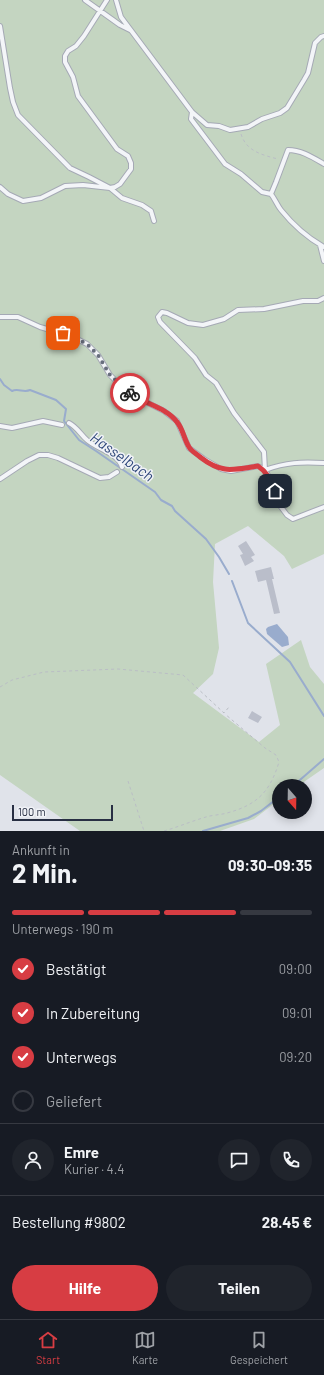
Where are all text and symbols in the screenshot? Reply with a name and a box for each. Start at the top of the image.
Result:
pin [46,316,80,350]
icon: bag [52,322,74,344]
courier [110,373,150,413]
icon: bike [119,382,141,404]
water label: Hasselbach [87,428,158,485]
pin [258,474,292,508]
icon: home [264,480,286,502]
north arrow [272,779,312,819]
map controls [272,779,312,819]
scale bar [12,803,113,822]
text: 100 m [18,805,46,818]
text: Ankunft in [12,842,70,858]
text: 09:30–09:35 [228,856,312,874]
text: 2 Min. [12,857,78,888]
text: Unterwegs · 190 m [12,921,113,937]
icon: check [12,958,34,980]
text: Bestätigt [46,960,106,978]
text: 09:00 [279,961,312,977]
icon: check [12,1002,34,1024]
text: In Zubereitung [46,1004,140,1022]
text: 09:01 [282,1005,312,1021]
icon: check [12,1046,34,1068]
text: Unterwegs [46,1048,117,1066]
text: 09:20 [279,1049,312,1065]
text: Geliefert [46,1092,102,1110]
button: person [12,1139,54,1181]
button: chat [218,1139,260,1181]
button: phone [270,1139,312,1181]
text: Emre [64,1143,99,1161]
text: Kurier · 4.4 [64,1161,125,1177]
text: Bestellung #9802 [12,1213,126,1231]
text: 28.45 € [262,1213,312,1231]
button: Hilfe [12,1265,158,1311]
button: Teilen [166,1265,312,1311]
tab: Start [36,1329,60,1366]
tab: Karte [132,1329,158,1366]
tab: Gespeichert [230,1329,288,1366]

